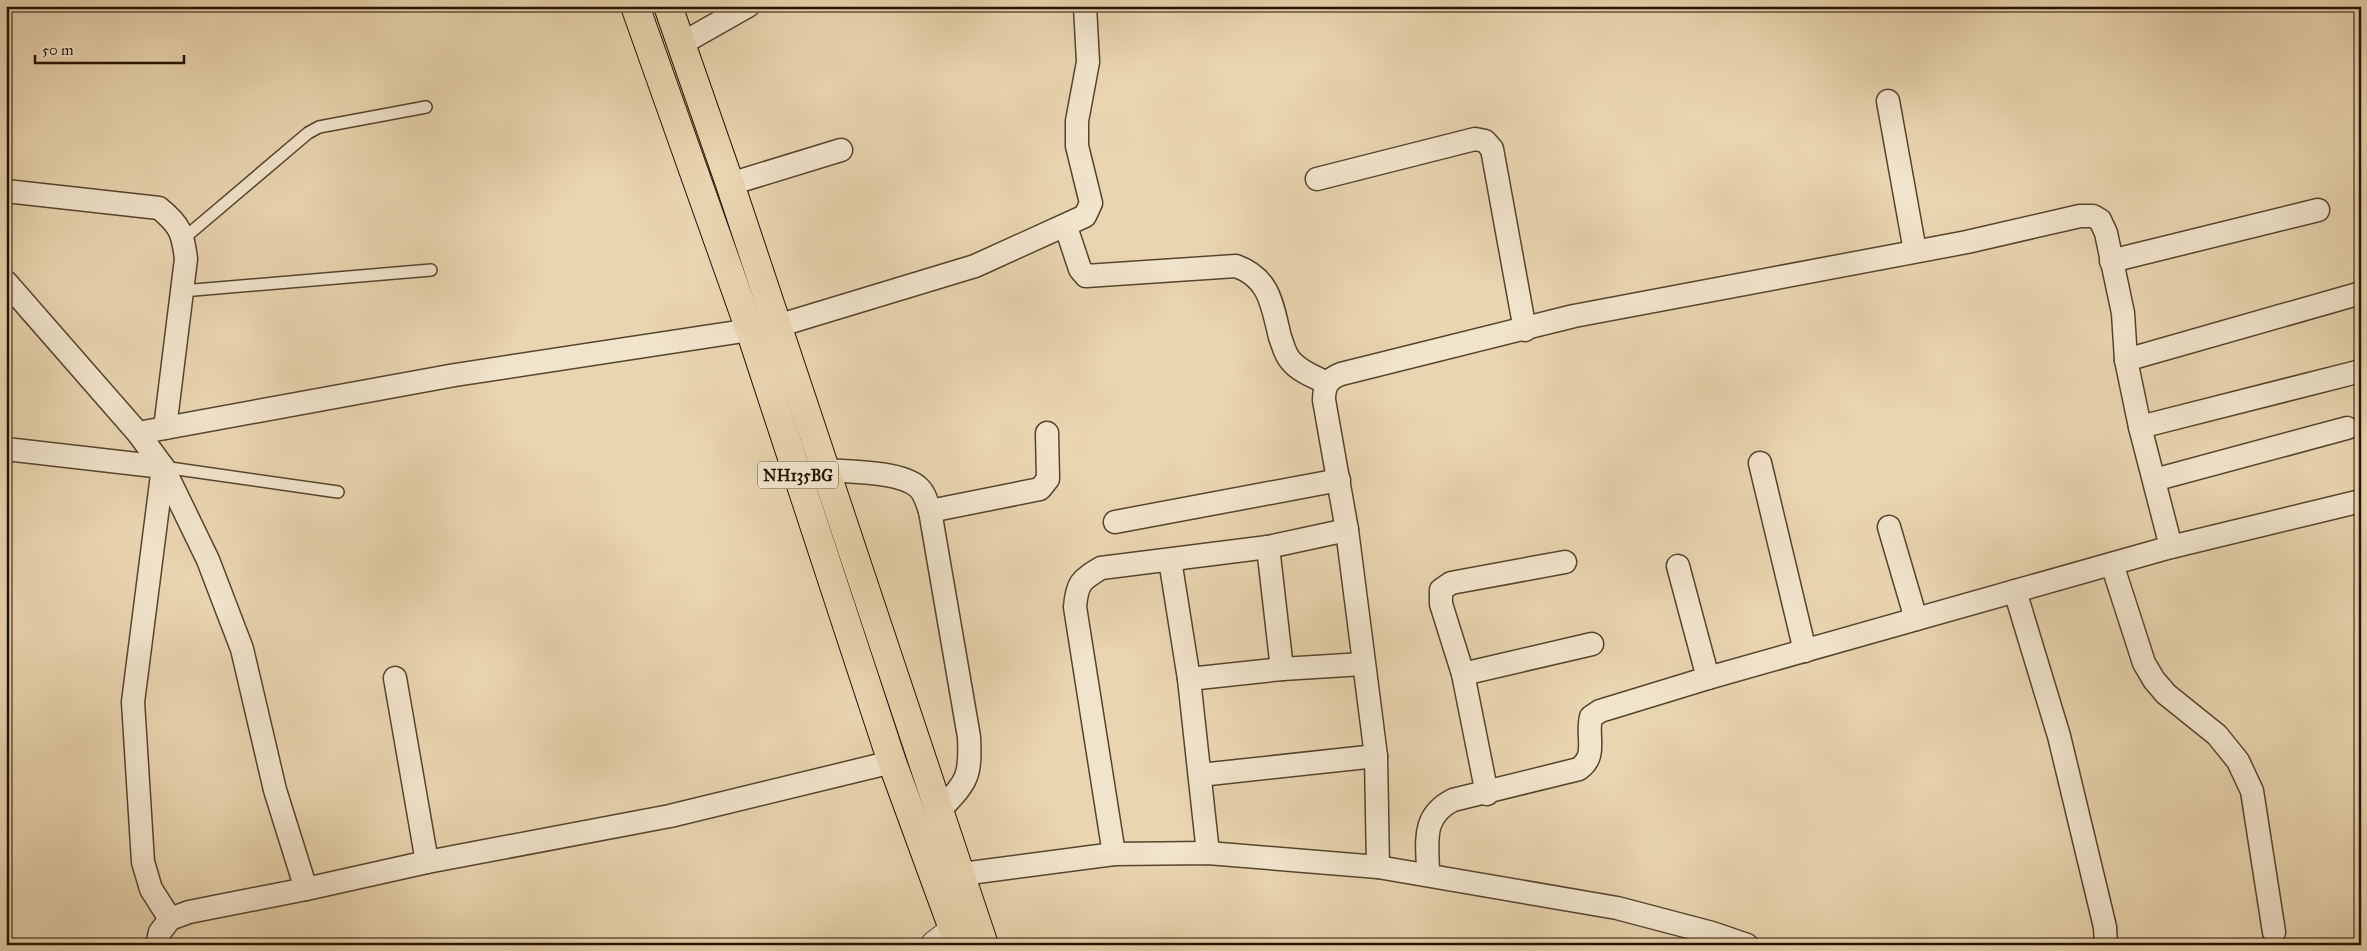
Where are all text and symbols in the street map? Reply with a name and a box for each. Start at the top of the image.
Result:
scale bar [35,32,184,64]
text: 50 m [42,41,74,59]
road number: NH135BG [758,462,838,488]

